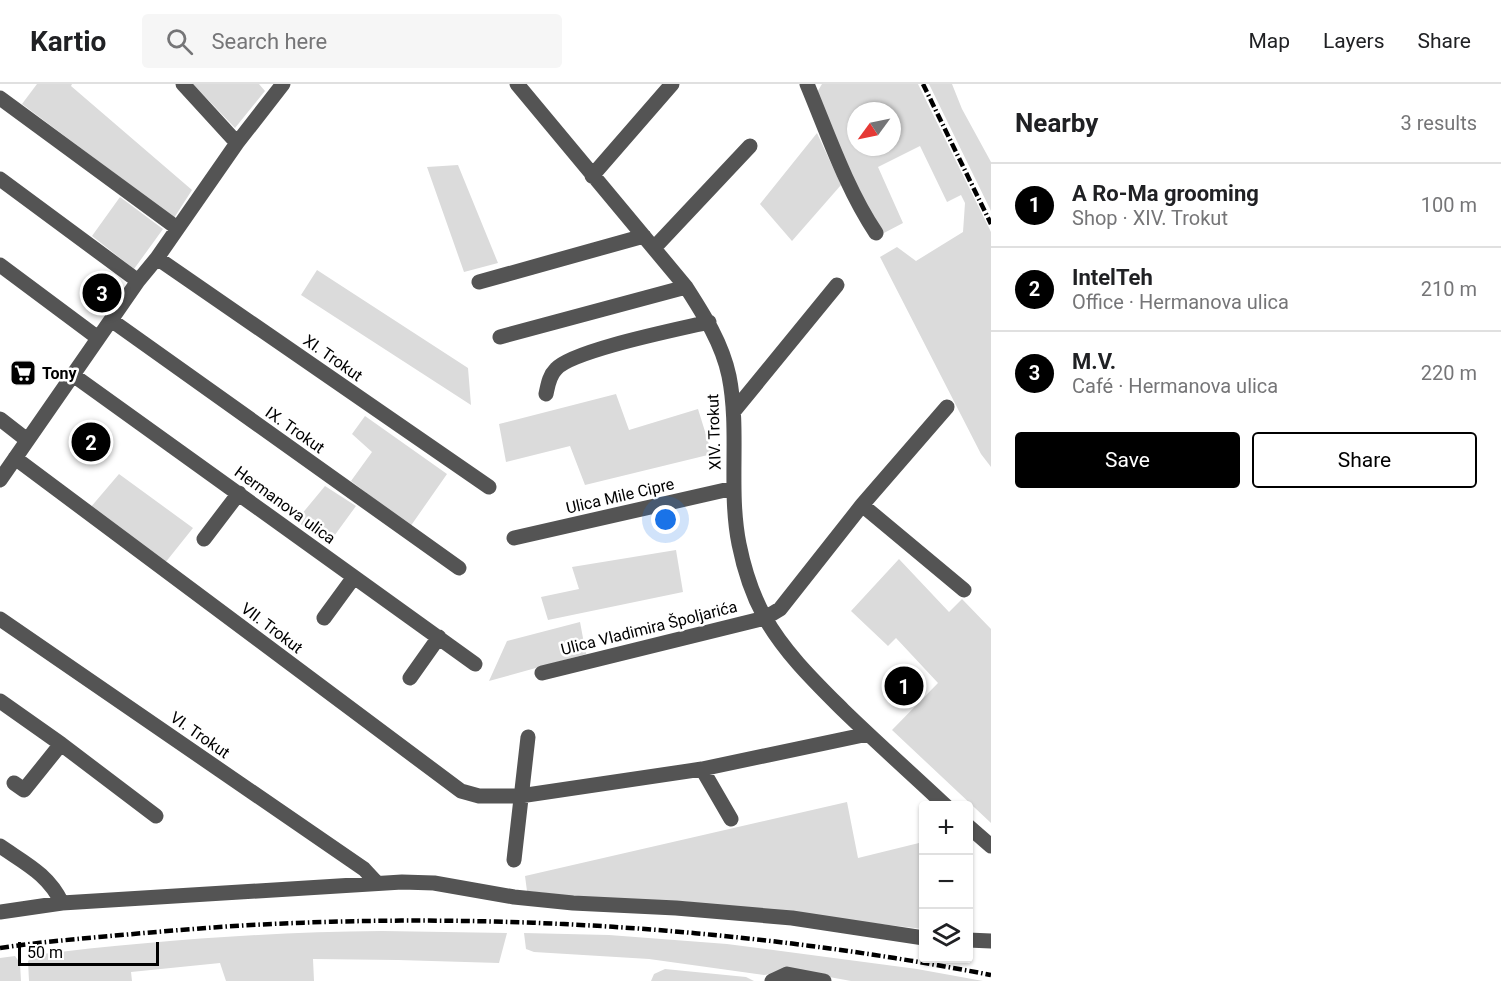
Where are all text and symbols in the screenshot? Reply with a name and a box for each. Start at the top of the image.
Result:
search box [142,14,562,68]
text: Kartio [30,25,106,58]
icon: search [163,25,196,58]
text: Search here [211,29,327,54]
text: Map [1248,29,1290,53]
text: Layers [1323,29,1384,53]
text: Share [1417,29,1471,53]
north arrow [847,102,901,156]
text: Nearby [1015,108,1098,138]
text: 3 results [1401,111,1477,135]
text: A Ro-Ma grooming [1072,181,1259,206]
text: 1 [1029,193,1040,217]
text: 100 m [1421,193,1477,217]
text: Shop · XIV. Trokut [1072,206,1228,230]
text: IntelTeh [1072,265,1153,290]
pin: 3 [82,270,122,316]
text: 2 [1029,277,1040,301]
text: 210 m [1421,277,1477,301]
text: Office · Hermanova ulica [1072,290,1289,314]
street label: XI. Trokut [300,331,366,385]
text: M.V. [1072,349,1116,374]
supermarket icon: Tony [8,358,38,388]
text: 3 [1029,361,1040,385]
text: 220 m [1421,361,1477,385]
place label: Tony [42,364,78,383]
text: Café · Hermanova ulica [1072,374,1278,398]
street label: XIV. Trokut [703,394,725,470]
street label: IX. Trokut [262,403,328,457]
pin: 2 [72,420,110,464]
button: Save [1015,432,1240,488]
button: Share [1252,432,1477,488]
street label: Hermanova ulica [231,462,339,548]
street label: Ulica Mile Cipre [564,474,676,518]
your location [651,505,680,534]
street label: Ulica Vladimira Špoljarića [559,596,739,659]
street label: VII. Trokut [237,599,307,657]
pin: 1 [884,664,924,708]
street label: VI. Trokut [167,708,233,762]
map controls [919,801,973,963]
button: + [919,801,973,855]
button: − [919,855,973,909]
button: layers [919,909,973,963]
scale bar [18,939,159,966]
text: 50 m [27,943,63,962]

